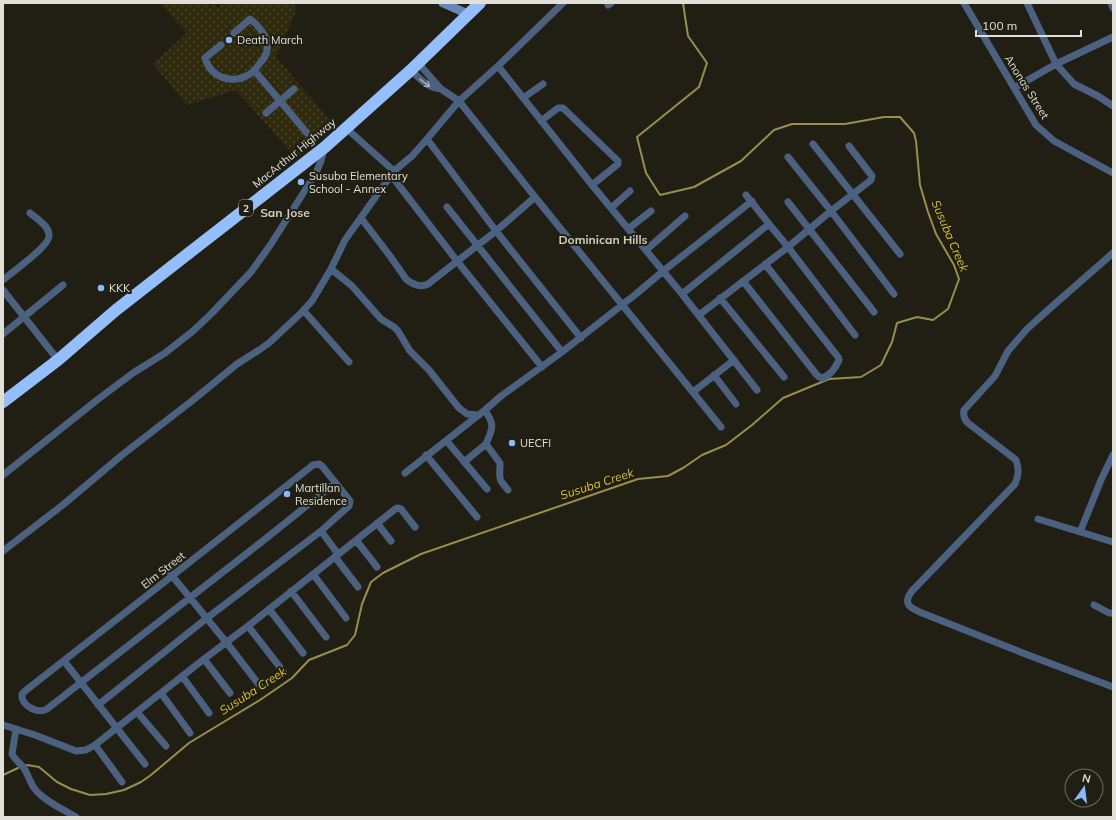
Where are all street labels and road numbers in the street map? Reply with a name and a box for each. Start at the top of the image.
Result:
street label: Anonas Street [1002,53,1052,122]
street label: MacArthur Highway [249,115,339,191]
road number: 2 [239,200,253,216]
street label: Elm Street [138,548,188,592]

